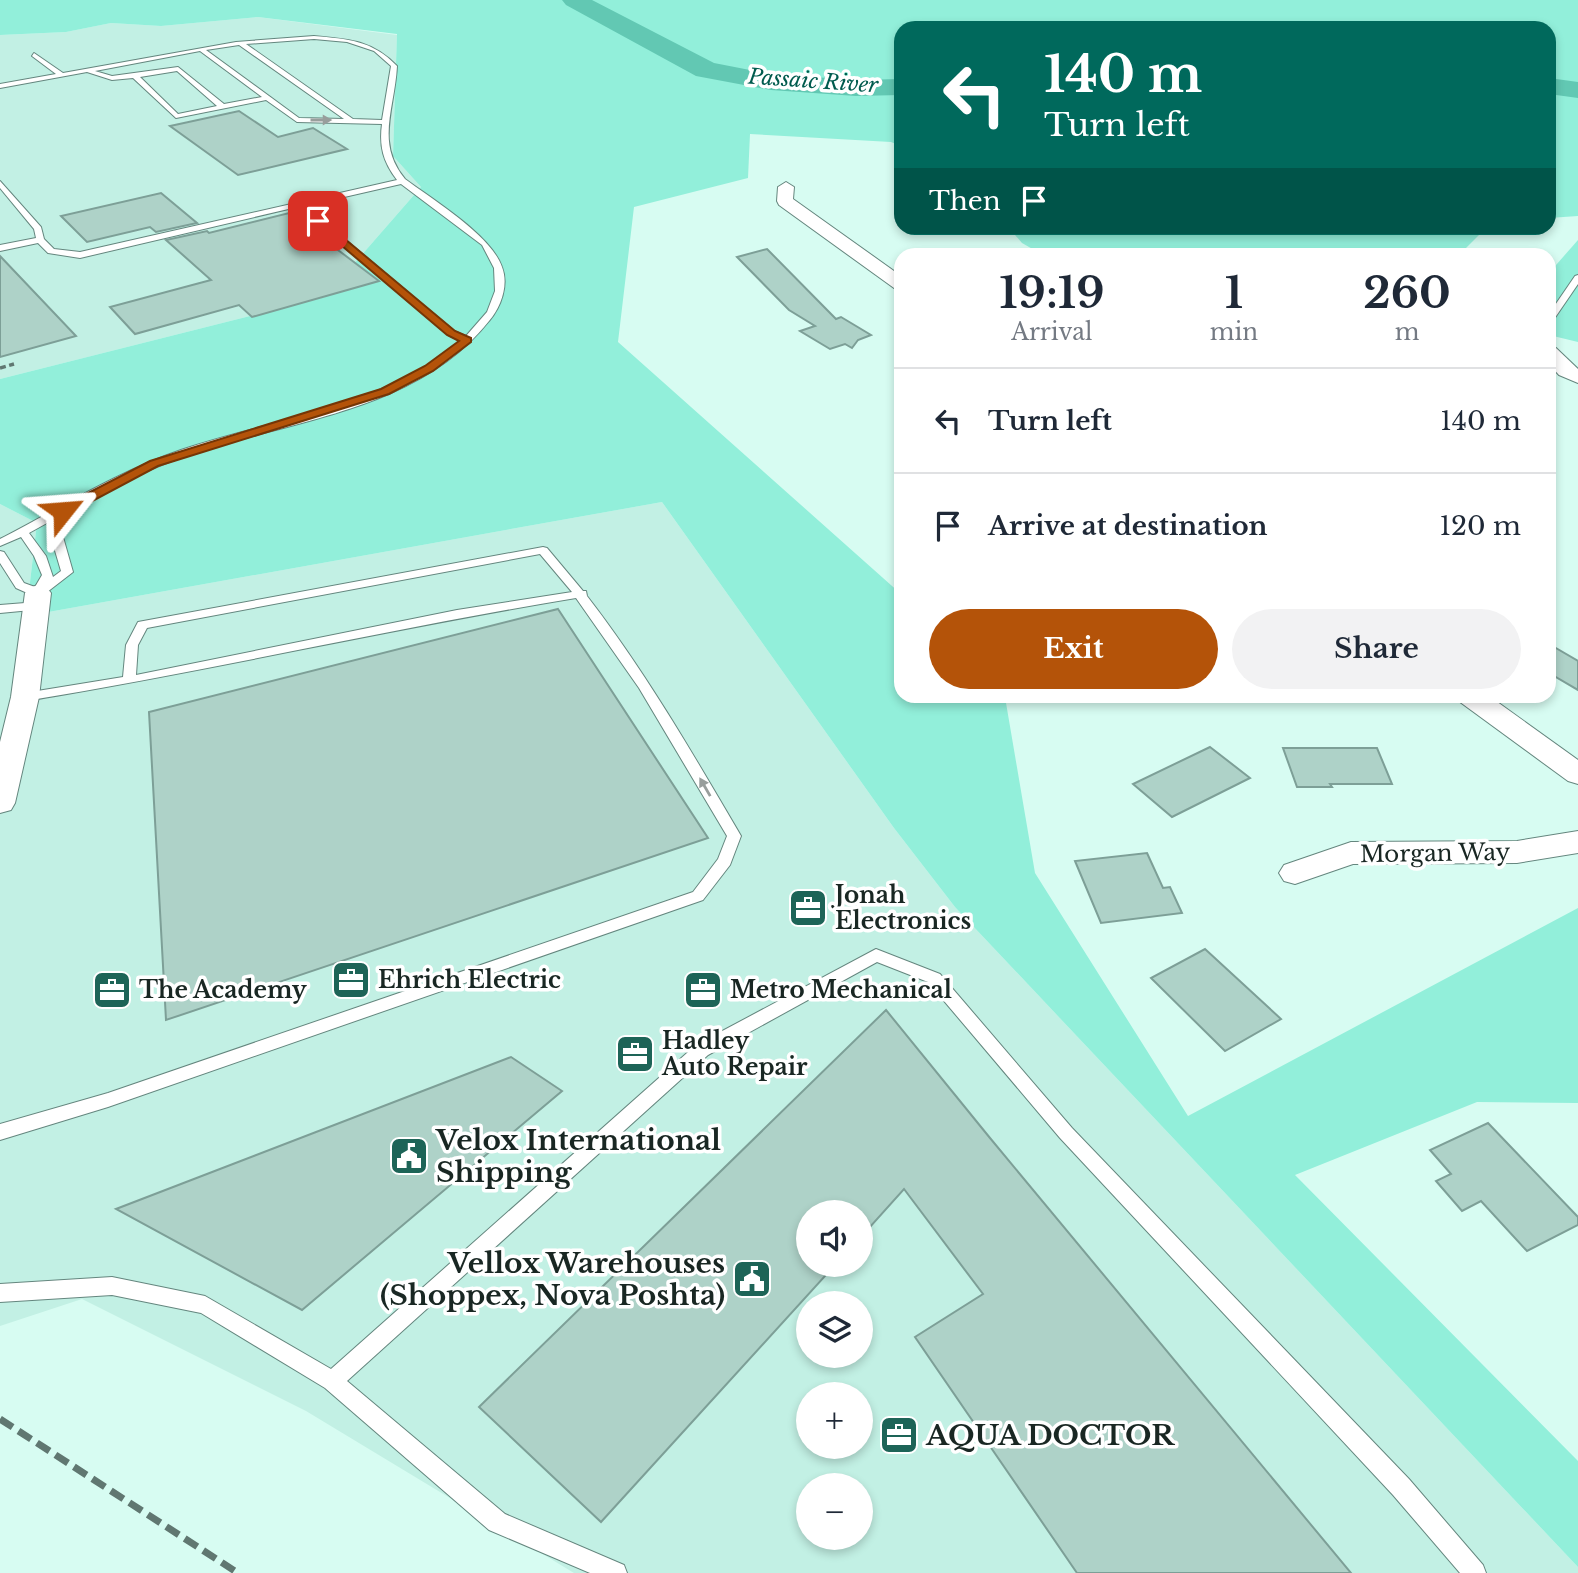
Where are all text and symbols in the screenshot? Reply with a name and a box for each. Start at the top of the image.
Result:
text: 140 m [1044,44,1202,105]
icon: left [929,49,1020,140]
water label: Passaic River [746,63,880,99]
text: Turn left [1044,105,1190,145]
one-way arrow [310,114,332,126]
icon: arrive [1015,182,1053,220]
text: Then [929,185,1001,217]
pin [288,191,348,251]
icon: arrive [299,202,337,240]
text: 19:19 [999,267,1104,319]
text: 1 [1225,267,1243,319]
text: 260 [1363,267,1451,319]
text: Arrival [1011,318,1093,346]
text: min [1210,318,1258,346]
text: m [1395,318,1419,346]
icon: left [929,402,967,440]
text: Turn left [988,405,1112,437]
text: 140 m [1440,405,1521,437]
position arrow [26,474,100,548]
icon: arrive [929,507,967,545]
text: Arrive at destination [988,510,1268,542]
text: 120 m [1439,510,1521,542]
button: Exit [929,609,1218,689]
button: Share [1232,609,1521,689]
one-way arrow [699,777,711,796]
street label: Morgan Way [1360,838,1511,868]
place label: Jonah Electronics [831,881,971,935]
office icon: Jonah Electronics [787,887,829,929]
office icon: Ehrich Electric [330,959,372,1001]
place label: Ehrich Electric [378,966,561,994]
office icon: The Academy [91,969,133,1011]
office icon: Metro Mechanical [682,969,724,1011]
place label: The Academy [139,976,308,1004]
place label: Metro Mechanical [730,976,952,1004]
place label: Hadley Auto Repair [661,1027,808,1081]
office icon: Hadley Auto Repair [614,1033,656,1075]
place label: Velox International Shipping [435,1123,721,1190]
public building icon: Velox International Shipping [388,1135,430,1177]
map controls [796,1200,873,1550]
button: sound [796,1200,873,1277]
place label: Vellox Warehouses (Shoppex, Nova Poshta) [380,1246,725,1313]
public building icon: Vellox Warehouses (Shoppex, Nova Poshta) [731,1258,773,1300]
button: layers [796,1291,873,1368]
button: + [796,1382,873,1459]
office icon: AQUA DOCTOR [878,1414,920,1456]
place label: AQUA DOCTOR [925,1418,1175,1453]
button: − [796,1473,873,1550]

